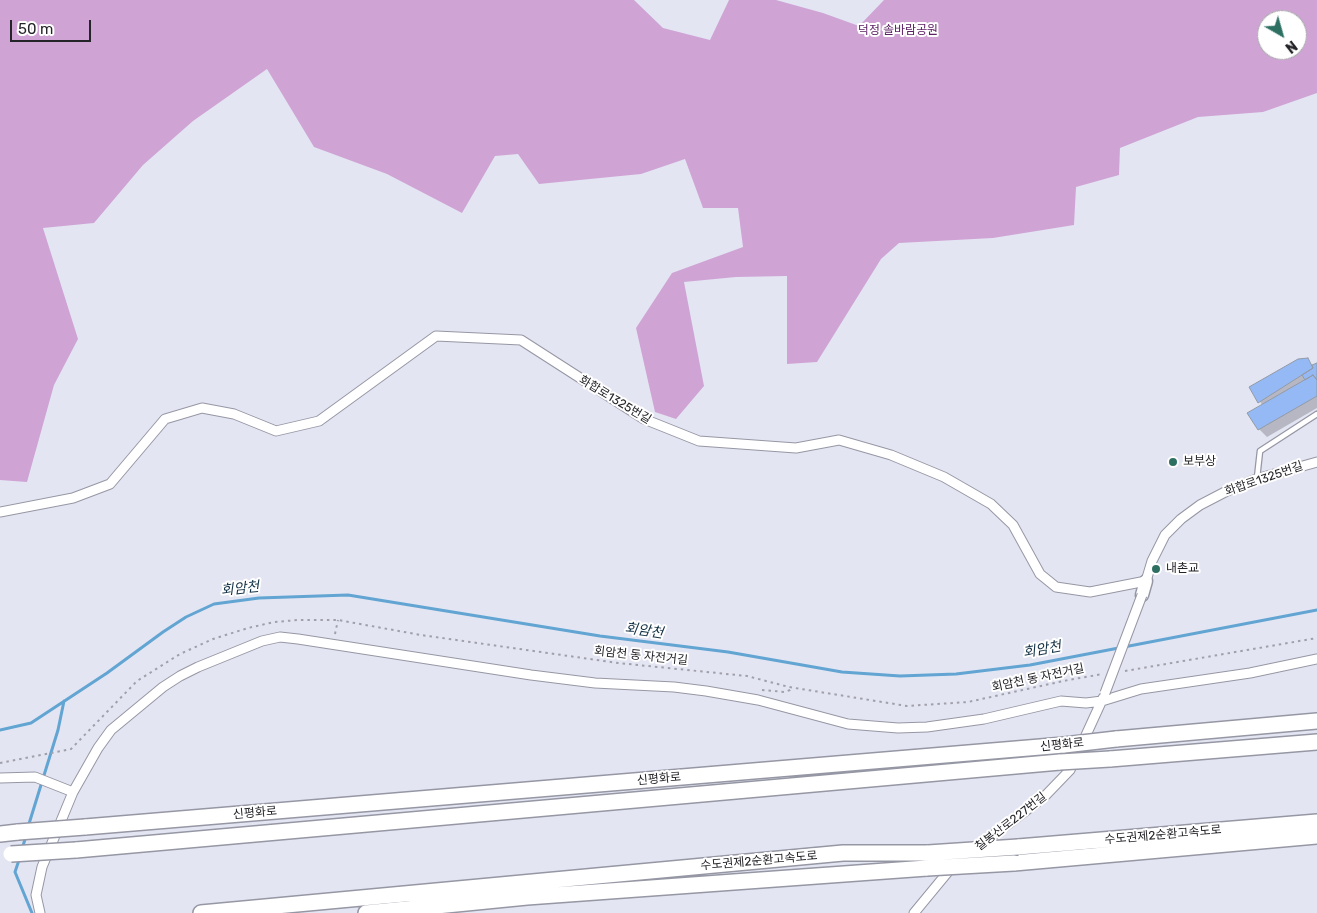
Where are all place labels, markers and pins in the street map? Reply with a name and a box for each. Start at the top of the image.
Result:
place label: 보부상 [1183,455,1216,469]
marker: 보부상 [1167,456,1179,468]
place label: 내촌교 [1166,562,1199,576]
marker: 내촌교 [1150,563,1162,575]

